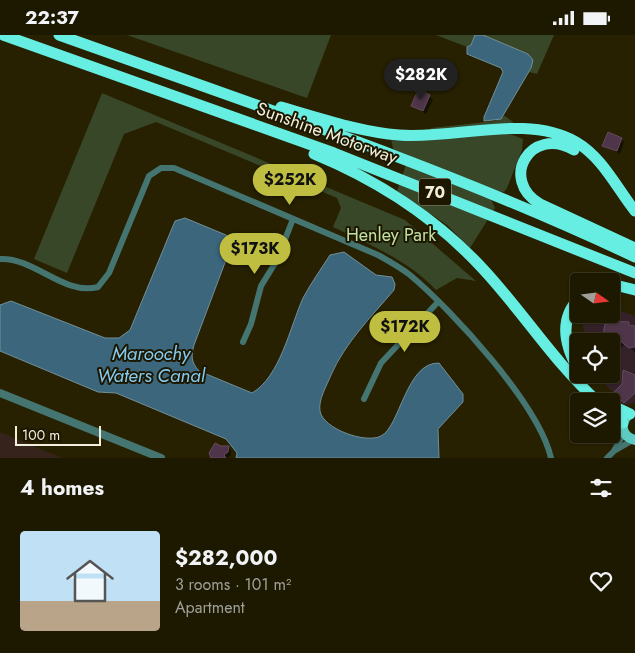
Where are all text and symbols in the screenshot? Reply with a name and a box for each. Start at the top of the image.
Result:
text: 22:37 [25,4,79,31]
pin: $282K [386,58,456,101]
text: $282K [395,63,447,86]
street label: Sunshine Motorway [253,95,401,171]
pin: $252K [255,163,325,206]
text: $252K [264,168,316,191]
road number: 70 [419,179,451,205]
park label: Henley Park [346,222,436,248]
pin: $173K [220,233,290,275]
text: $173K [231,237,279,260]
north arrow [570,273,620,323]
map controls [570,273,620,443]
pin: $172K [370,311,440,353]
text: $172K [380,315,430,338]
button: locate [570,333,620,383]
water label: Maroochy Waters Canal [97,340,206,389]
button: layers [570,393,620,443]
scale bar [15,423,101,446]
text: 100 m [22,425,60,445]
text: 4 homes [20,473,104,503]
icon: filters [587,474,615,502]
text: $282,000 [175,543,277,573]
icon: home [60,551,120,611]
icon: heart [587,567,615,595]
text: 3 rooms · 101 m² [175,573,291,596]
text: Apartment [175,596,245,619]

